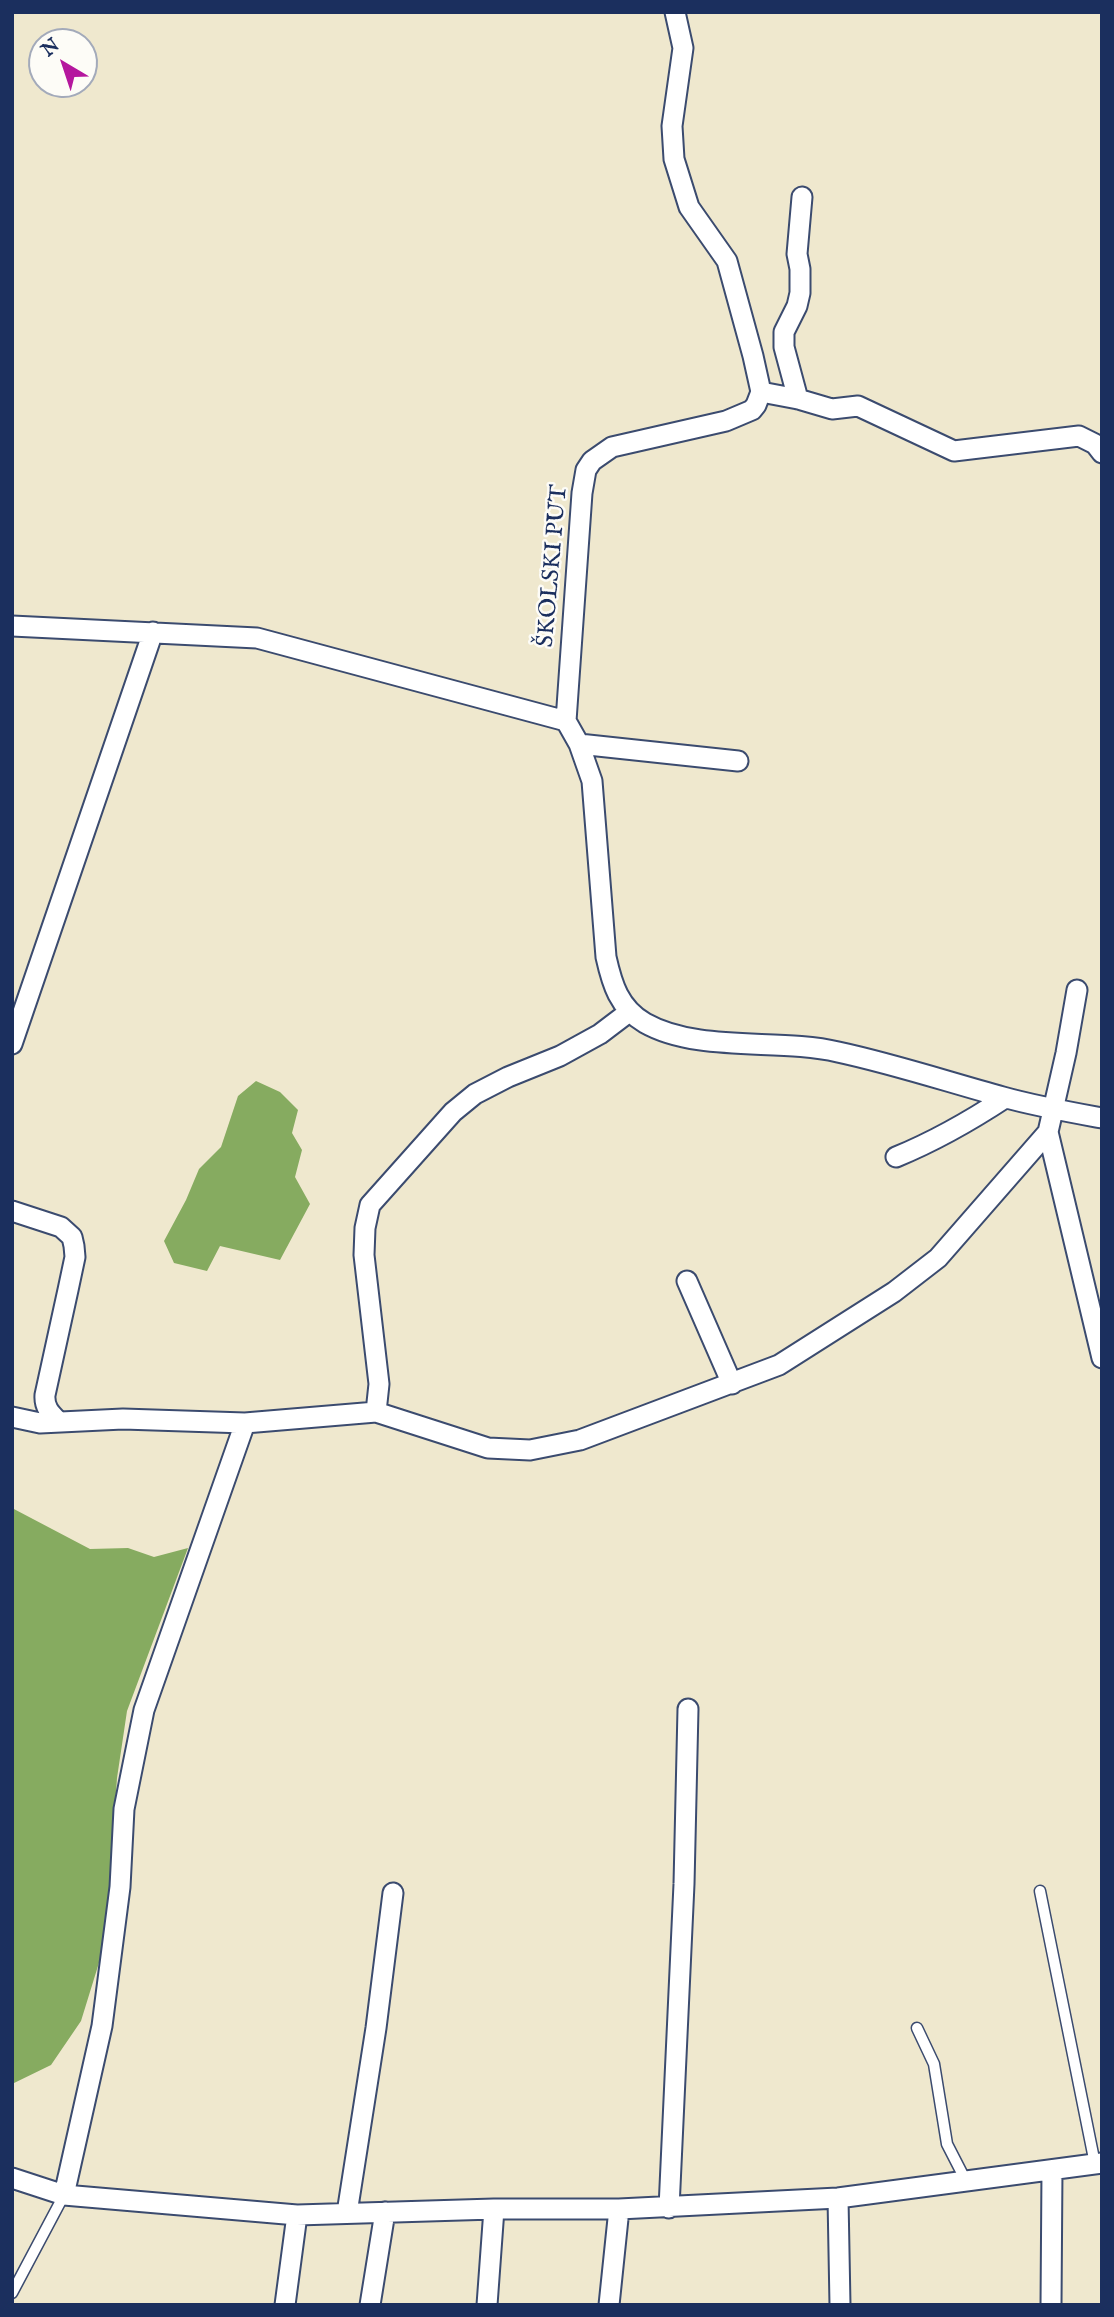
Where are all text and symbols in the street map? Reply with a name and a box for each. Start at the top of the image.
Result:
north arrow [28,28,98,98]
text: N [37,34,65,63]
street label: ŠKOLSKI PUT [533,484,575,648]

